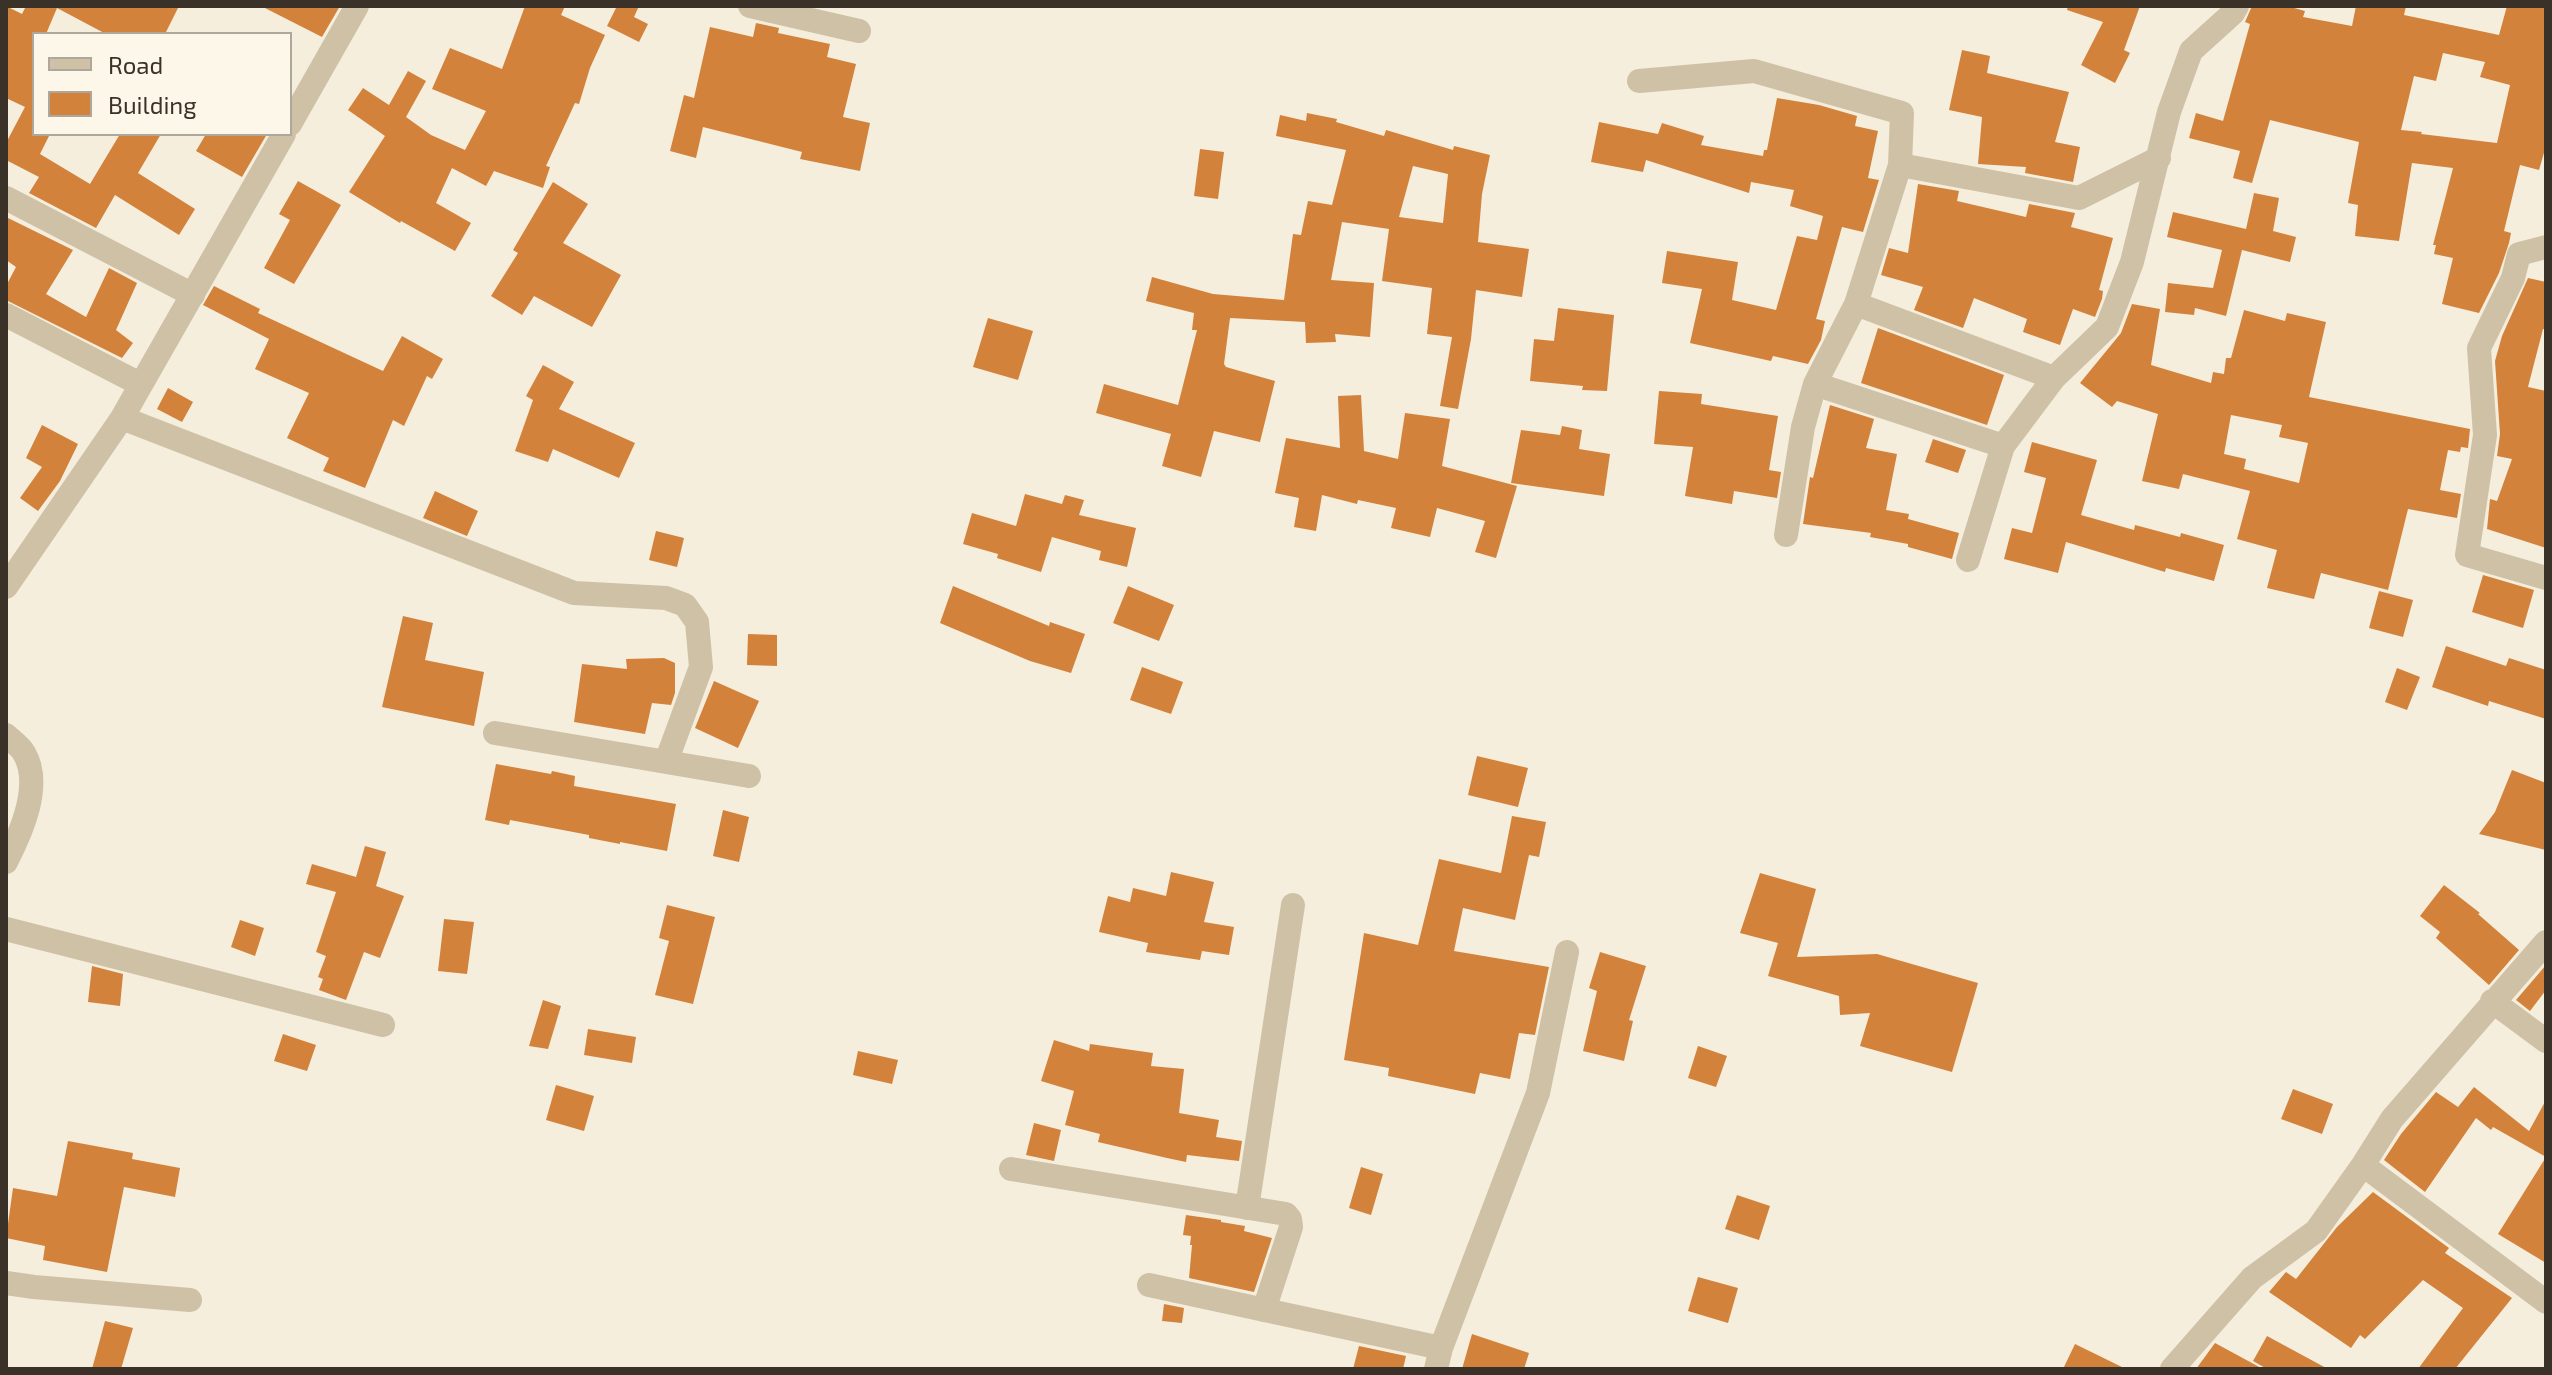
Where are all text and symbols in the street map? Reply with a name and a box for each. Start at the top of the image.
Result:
legend [32,32,292,136]
text: Road [108,50,163,79]
text: Building [108,90,197,119]

